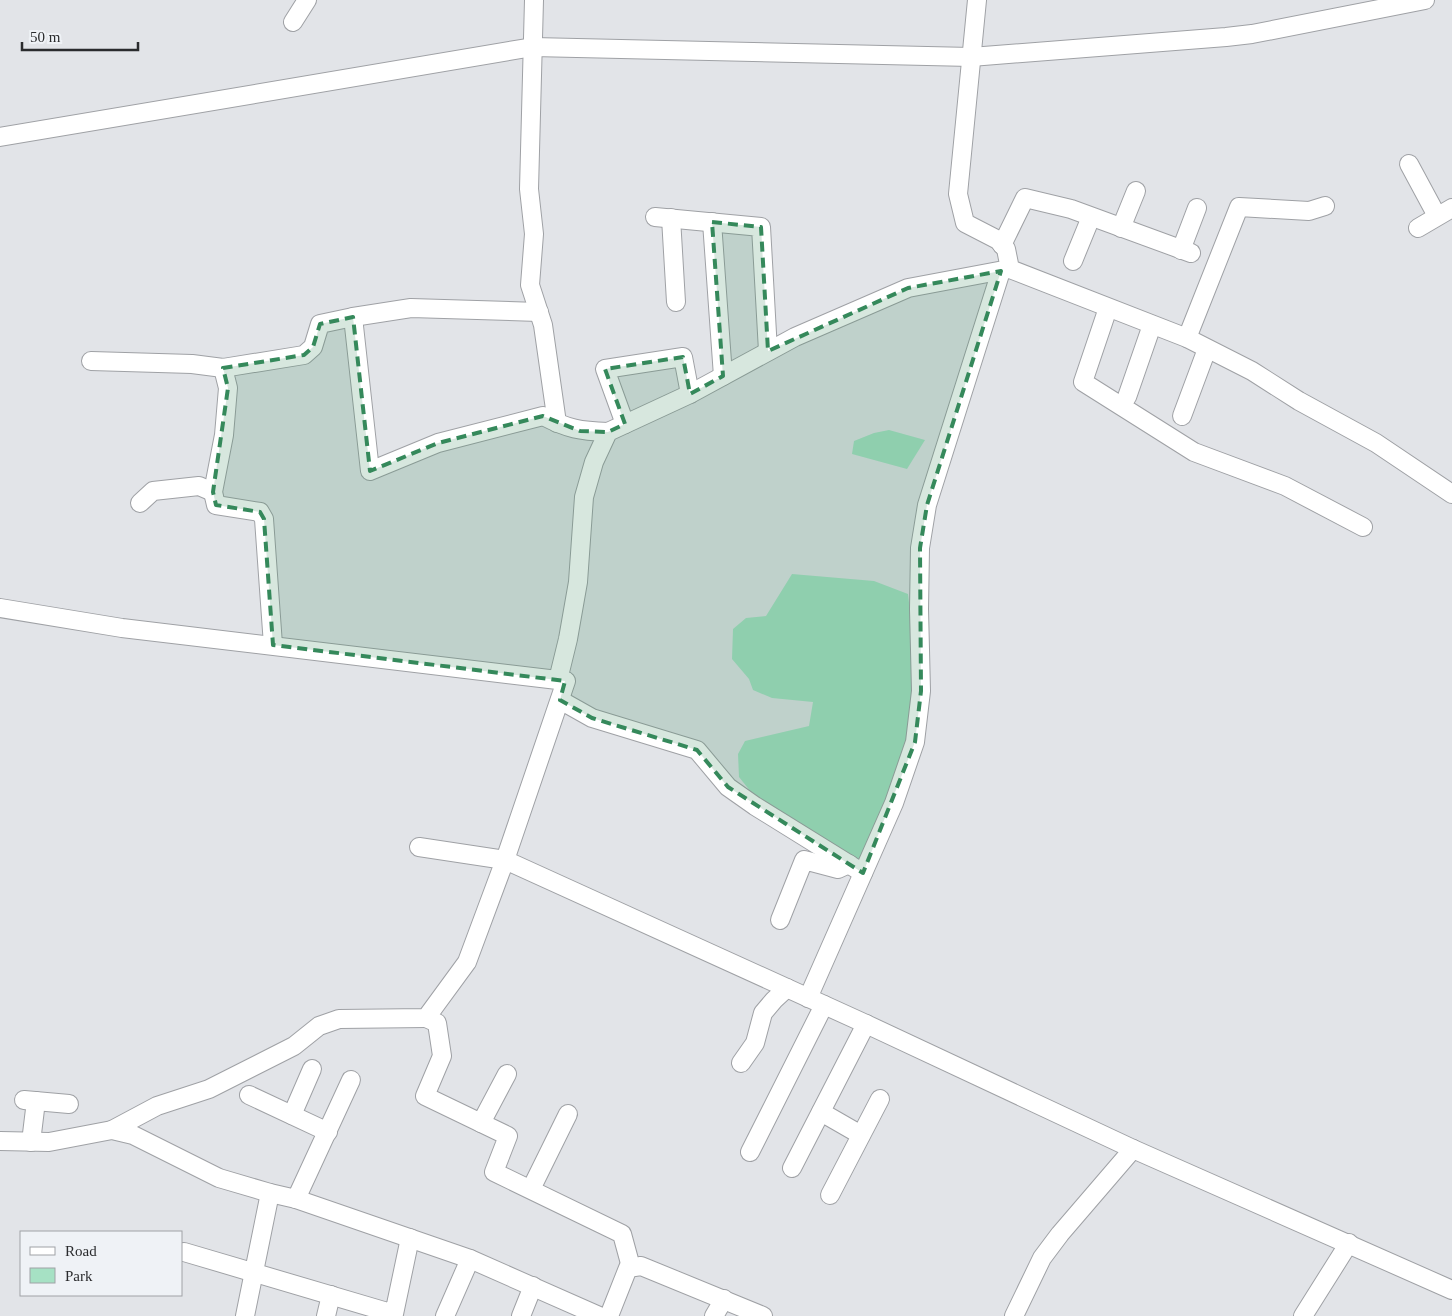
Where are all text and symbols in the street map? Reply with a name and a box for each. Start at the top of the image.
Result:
scale bar [22,20,139,52]
text: 50 m [30,29,61,45]
legend [20,1231,182,1296]
text: Road [65,1243,97,1259]
text: Park [65,1268,93,1284]

